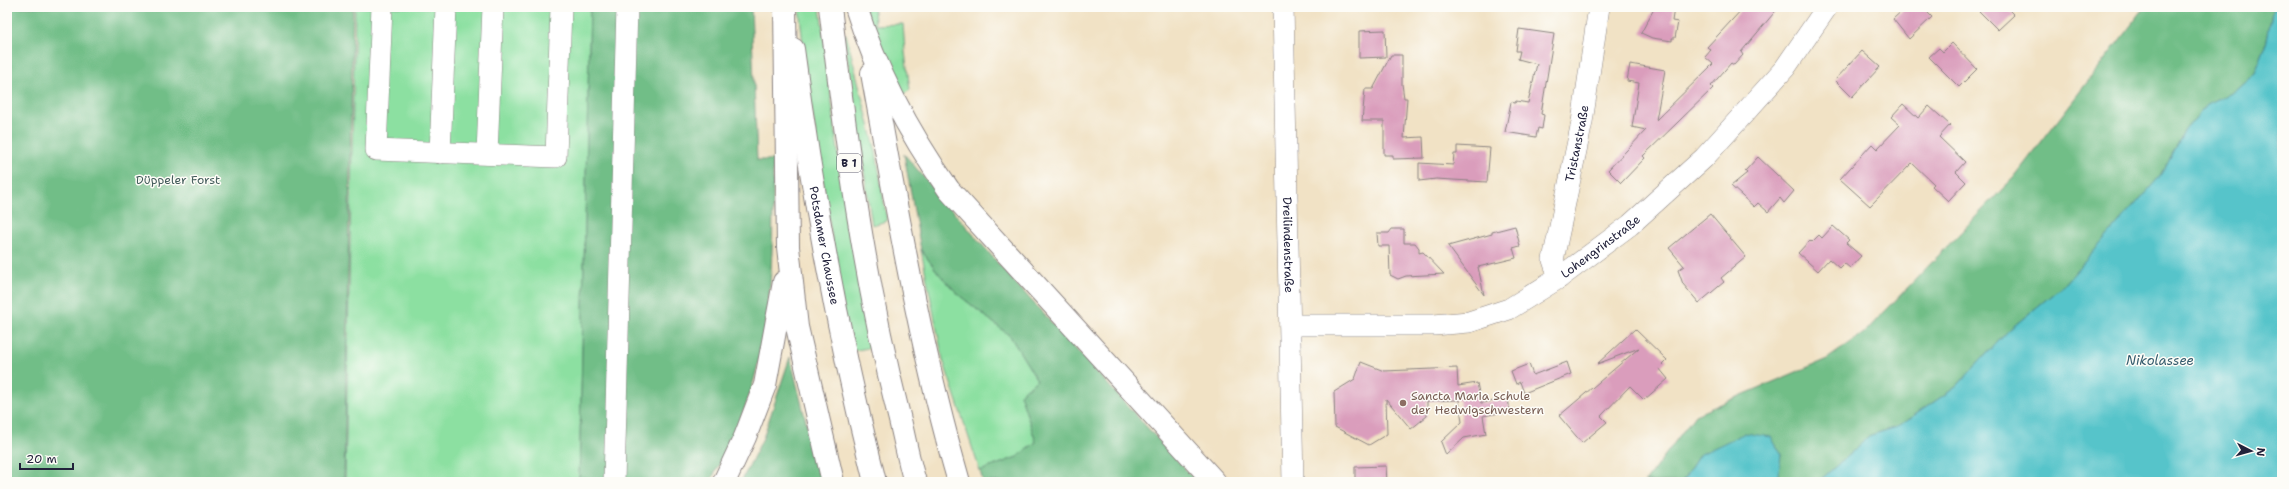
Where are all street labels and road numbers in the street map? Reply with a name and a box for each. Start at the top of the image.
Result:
street label: Tristanstraße [1562,104,1592,183]
road number: B 1 [837,154,861,172]
street label: Potsdamer Chaussee [805,185,843,306]
street label: Dreilindenstraße [1279,197,1297,293]
street label: Lohengrinstraße [1558,211,1644,282]

